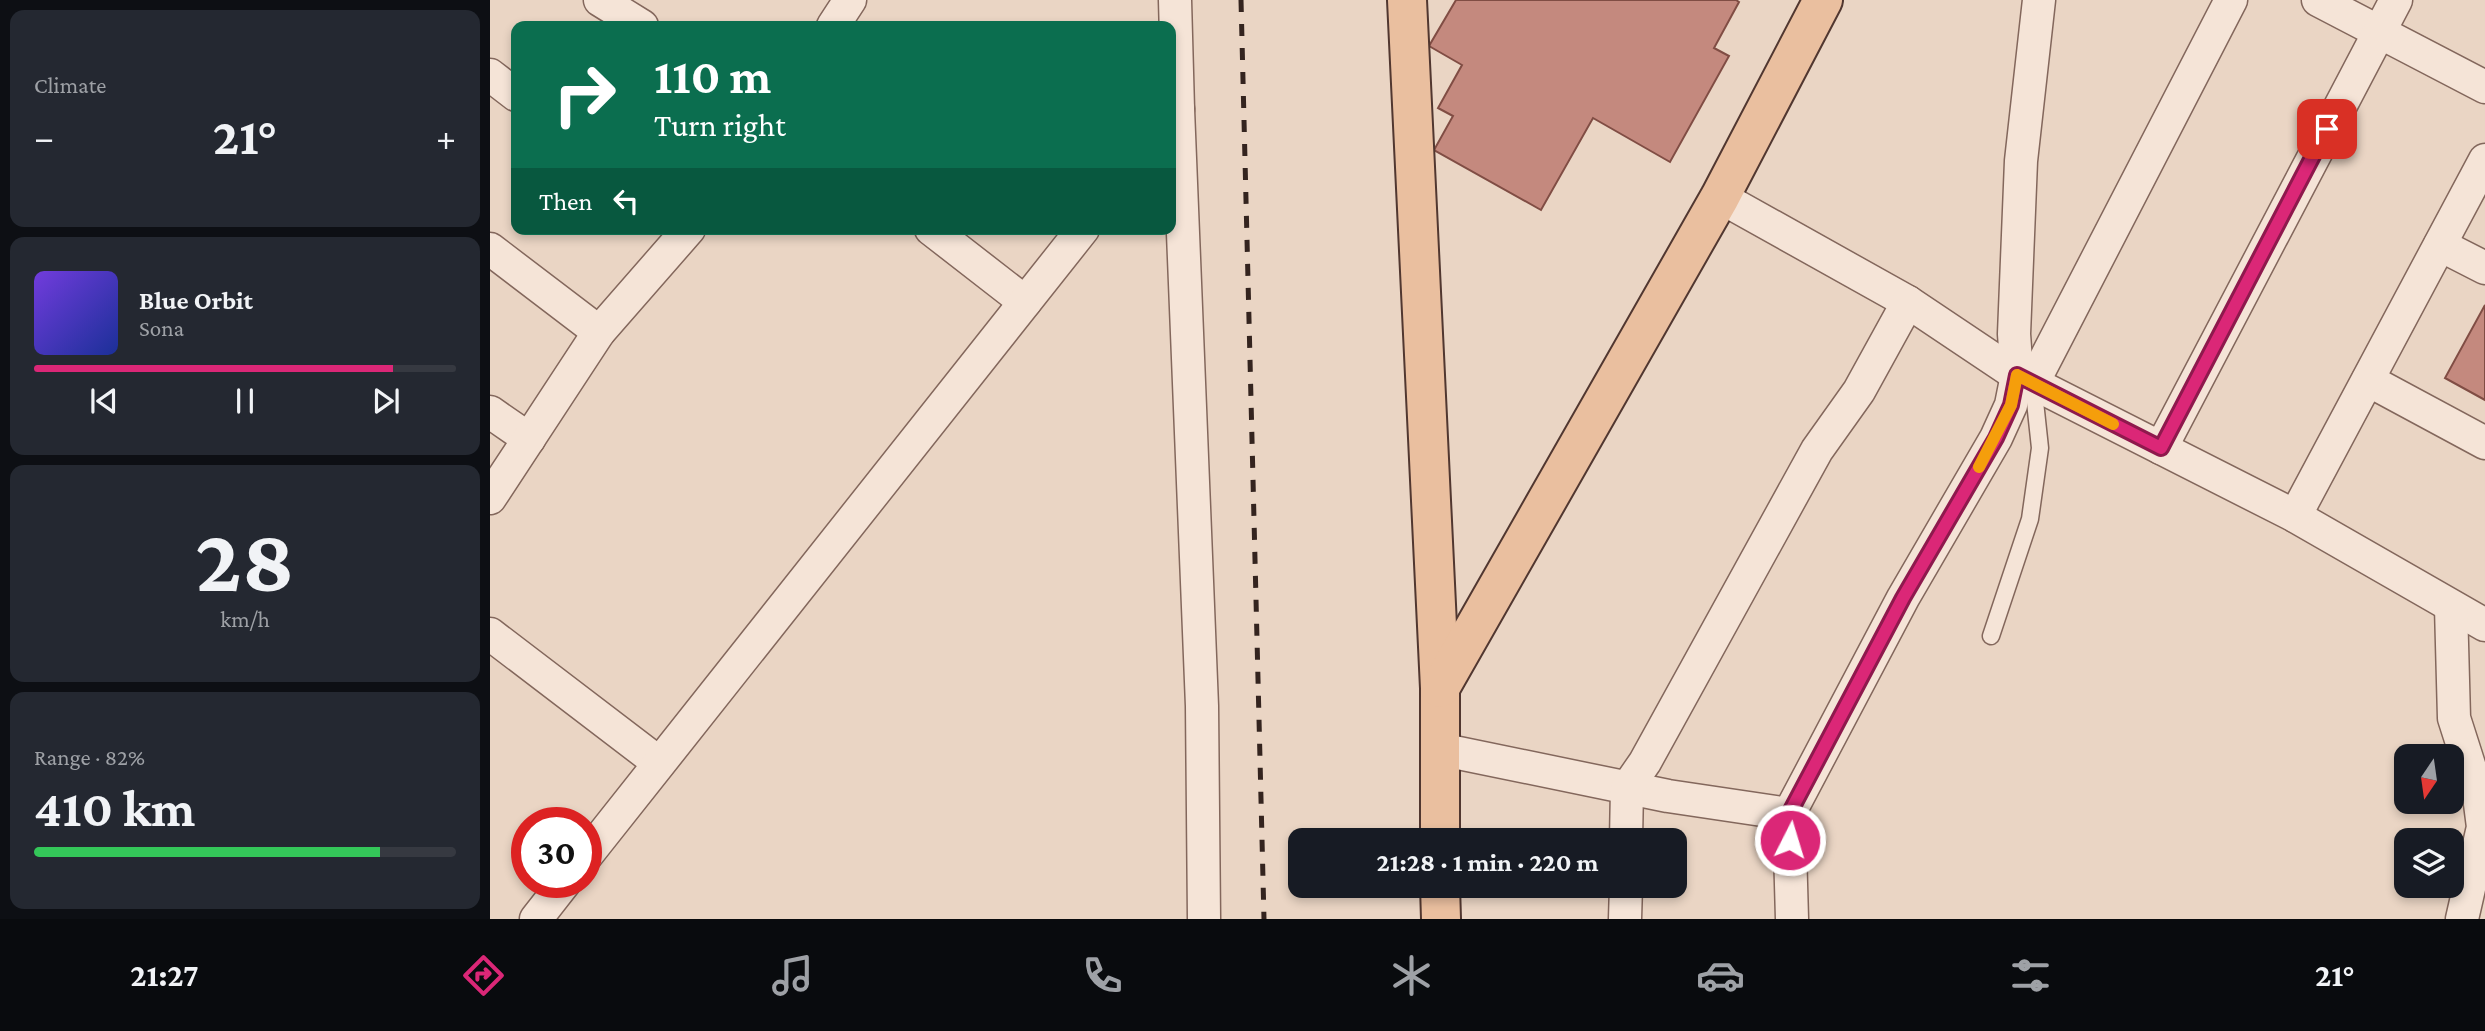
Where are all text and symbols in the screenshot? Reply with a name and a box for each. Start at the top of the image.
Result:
icon: right [539,49,630,140]
text: 110 m [654,49,771,104]
text: Climate [34,72,106,98]
pin [2297,99,2357,159]
text: 21° [213,107,277,165]
text: Turn right [654,107,786,143]
icon: arrive [2308,110,2346,148]
text: − [34,116,54,158]
text: + [436,116,456,158]
icon: left [607,182,645,220]
text: Then [539,187,593,216]
text: Blue Orbit [139,286,253,315]
text: Sona [139,315,184,341]
icon: previous [85,382,123,420]
icon: pause [226,382,264,420]
icon: next [367,382,405,420]
text: 28 [195,509,295,611]
text: km/h [220,606,270,632]
text: Range · 82% [34,744,145,770]
north arrow [2394,744,2464,814]
map controls [2394,744,2464,898]
text: 410 km [34,779,195,837]
position arrow [1753,803,1827,877]
speed limit sign: 30 [511,807,602,898]
button: layers [2394,828,2464,898]
text: 21:28 · 1 min · 220 m [1377,848,1598,877]
icon: directions [459,951,508,1000]
icon: music [768,951,817,1000]
icon: phone [1078,951,1127,1000]
icon: climate [1387,951,1436,1000]
icon: car [1696,951,1745,1000]
icon: filters [2006,951,2055,1000]
text: 21:27 [130,957,198,993]
text: 21° [2315,957,2355,993]

